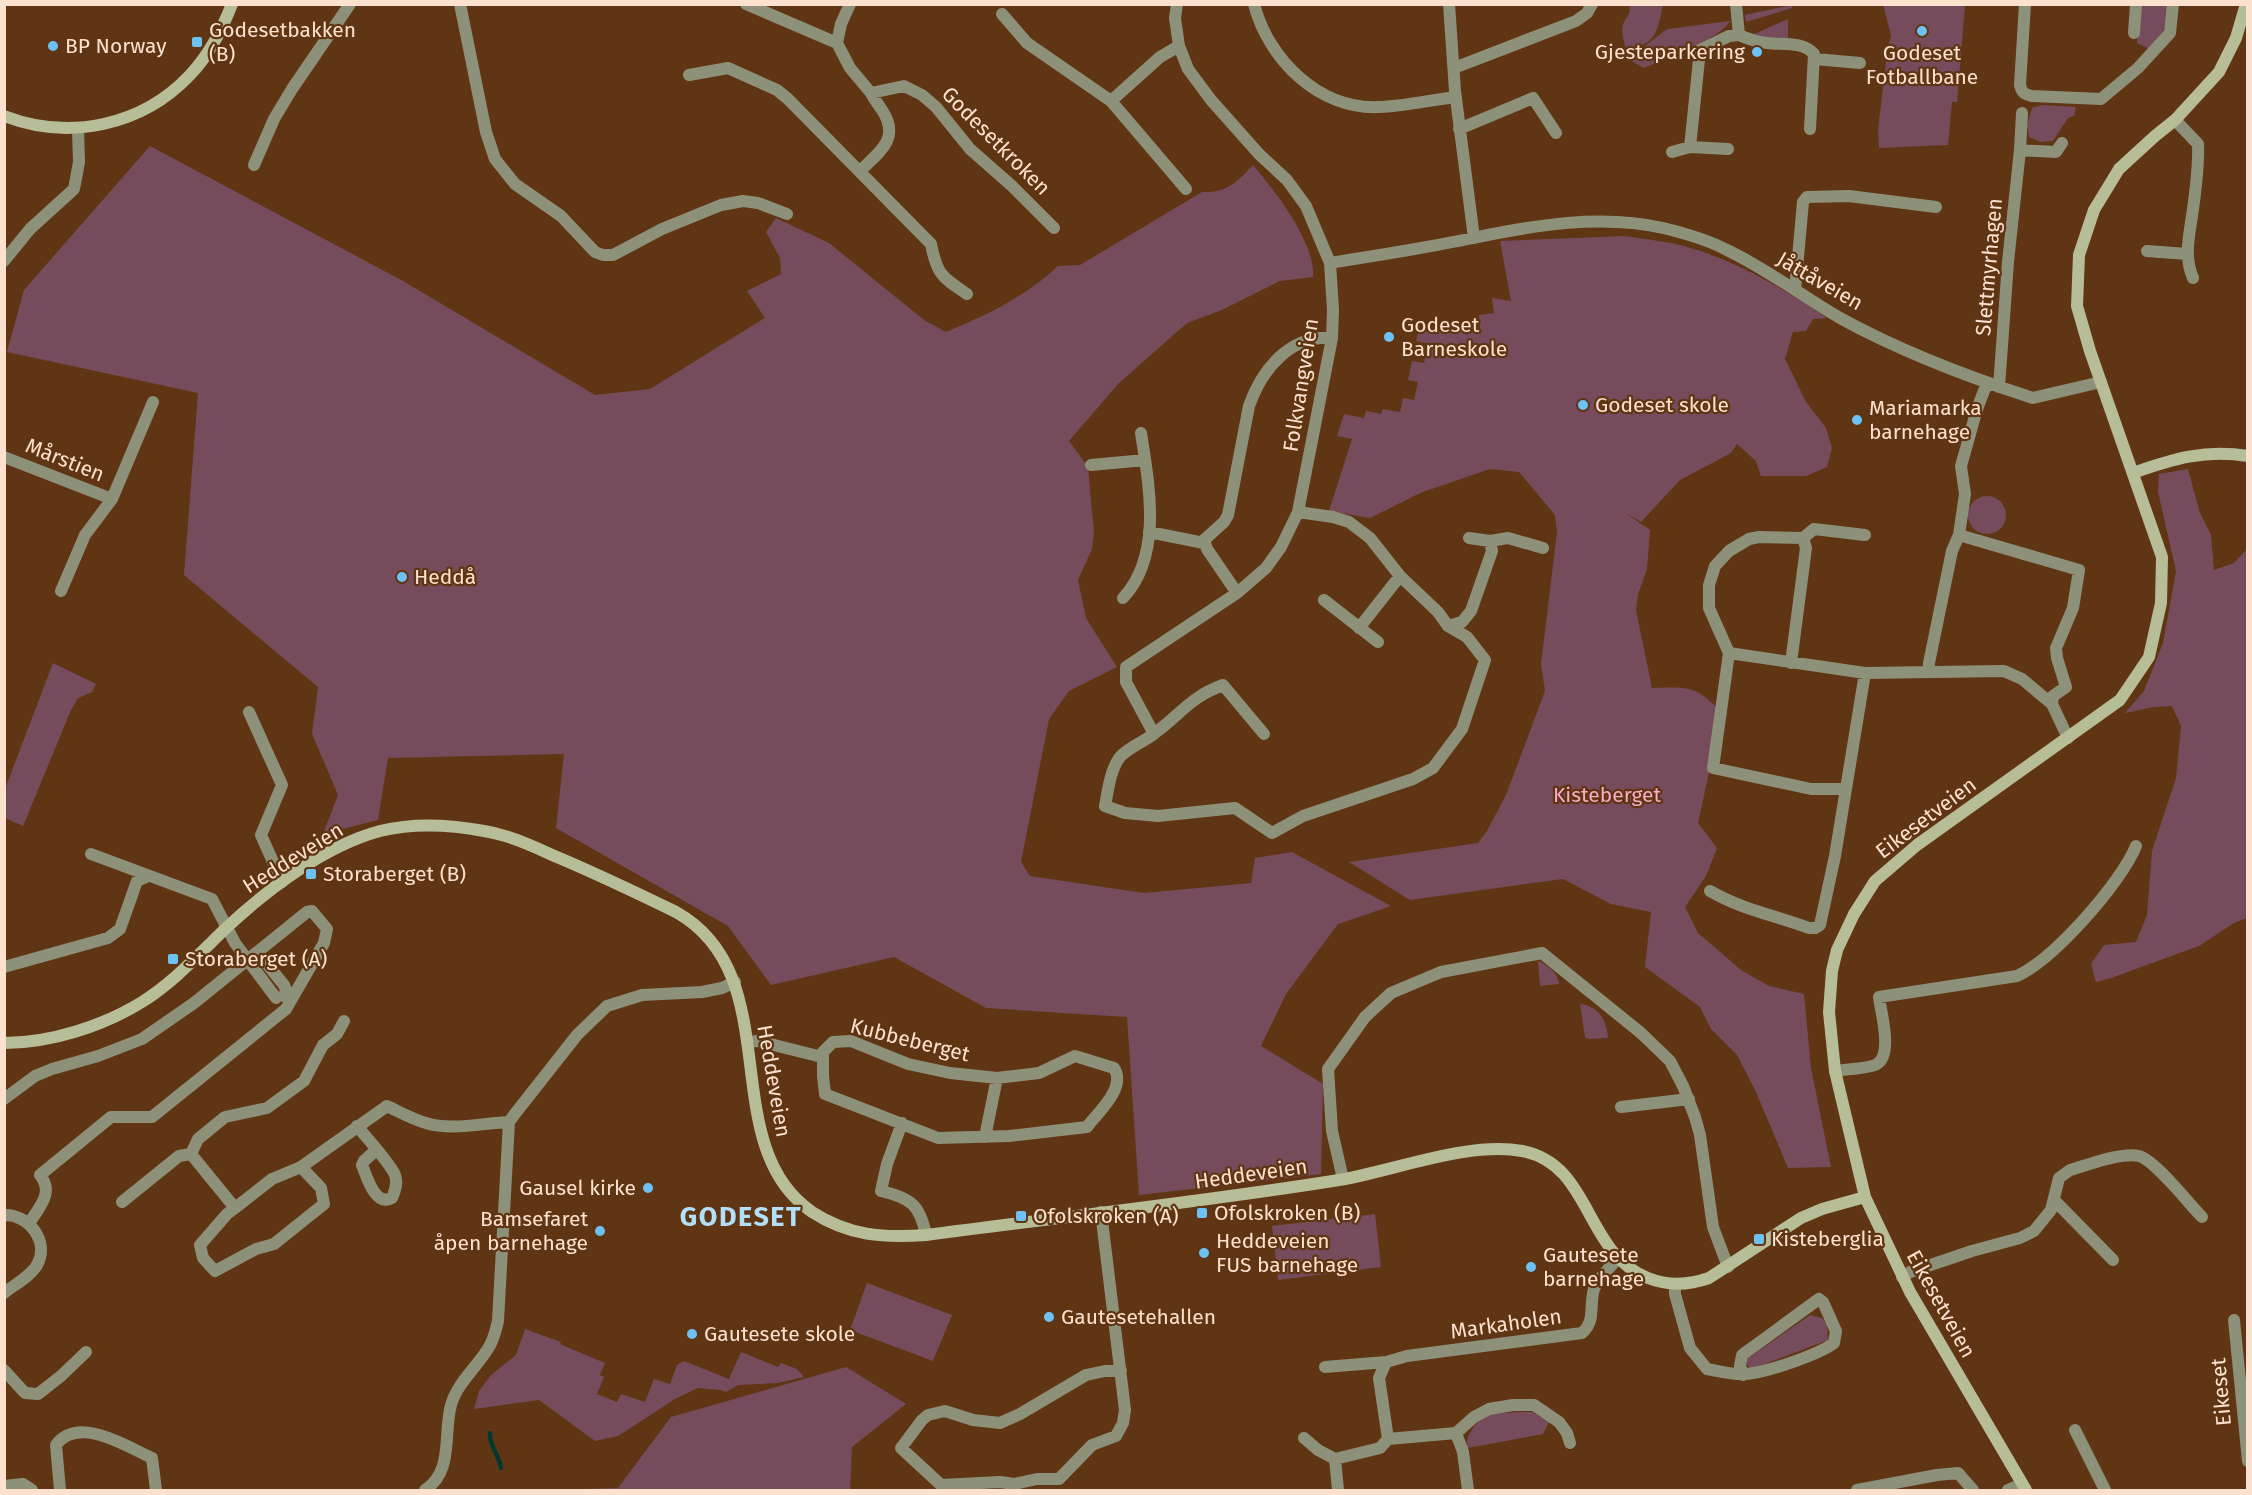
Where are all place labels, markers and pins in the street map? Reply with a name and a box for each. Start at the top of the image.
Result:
place label: Godesetbakken (B) [209,17,356,67]
marker: Godeset Fotballbane [1915,24,1929,38]
place label: BP Norway [65,33,167,59]
marker: Godesetbakken (B) [190,35,204,49]
marker: BP Norway [46,39,60,53]
place label: Gjesteparkering [1595,39,1745,65]
place label: Godeset Fotballbane [1866,40,1978,90]
marker: Gjesteparkering [1750,45,1764,59]
place label: Godeset Barneskole [1401,312,1507,362]
marker: Godeset Barneskole [1382,330,1396,344]
place label: Godeset skole [1595,392,1729,418]
place label: Mariamarka barnehage [1869,395,1982,445]
marker: Godeset skole [1576,398,1590,412]
marker: Mariamarka barnehage [1850,413,1864,427]
place label: Heddå [414,564,476,590]
marker: Heddå [395,570,409,584]
place label: Storaberget (B) [323,861,466,887]
marker: Storaberget (B) [304,867,318,881]
place label: Storaberget (A) [185,946,327,972]
marker: Storaberget (A) [166,952,180,966]
place label: Gausel kirke [519,1175,636,1201]
marker: Gausel kirke [641,1181,655,1195]
place label: Ofolskroken (B) [1214,1200,1360,1226]
place label: Ofolskroken (A) [1033,1203,1179,1229]
place label: Bamsefaret åpen barnehage [434,1206,588,1256]
marker: Ofolskroken (B) [1195,1206,1209,1220]
marker: Ofolskroken (A) [1014,1209,1028,1223]
marker: Bamsefaret åpen barnehage [593,1224,607,1238]
place label: Kisteberglia [1771,1226,1884,1252]
place label: Heddeveien FUS barnehage [1216,1228,1358,1278]
marker: Kisteberglia [1752,1232,1766,1246]
place label: Gautesete barnehage [1543,1242,1644,1292]
marker: Heddeveien FUS barnehage [1197,1246,1211,1260]
marker: Gautesete barnehage [1524,1260,1538,1274]
place label: Gautesetehallen [1061,1304,1216,1330]
marker: Gautesetehallen [1042,1310,1056,1324]
place label: Gautesete skole [704,1321,855,1347]
marker: Gautesete skole [685,1327,699,1341]

